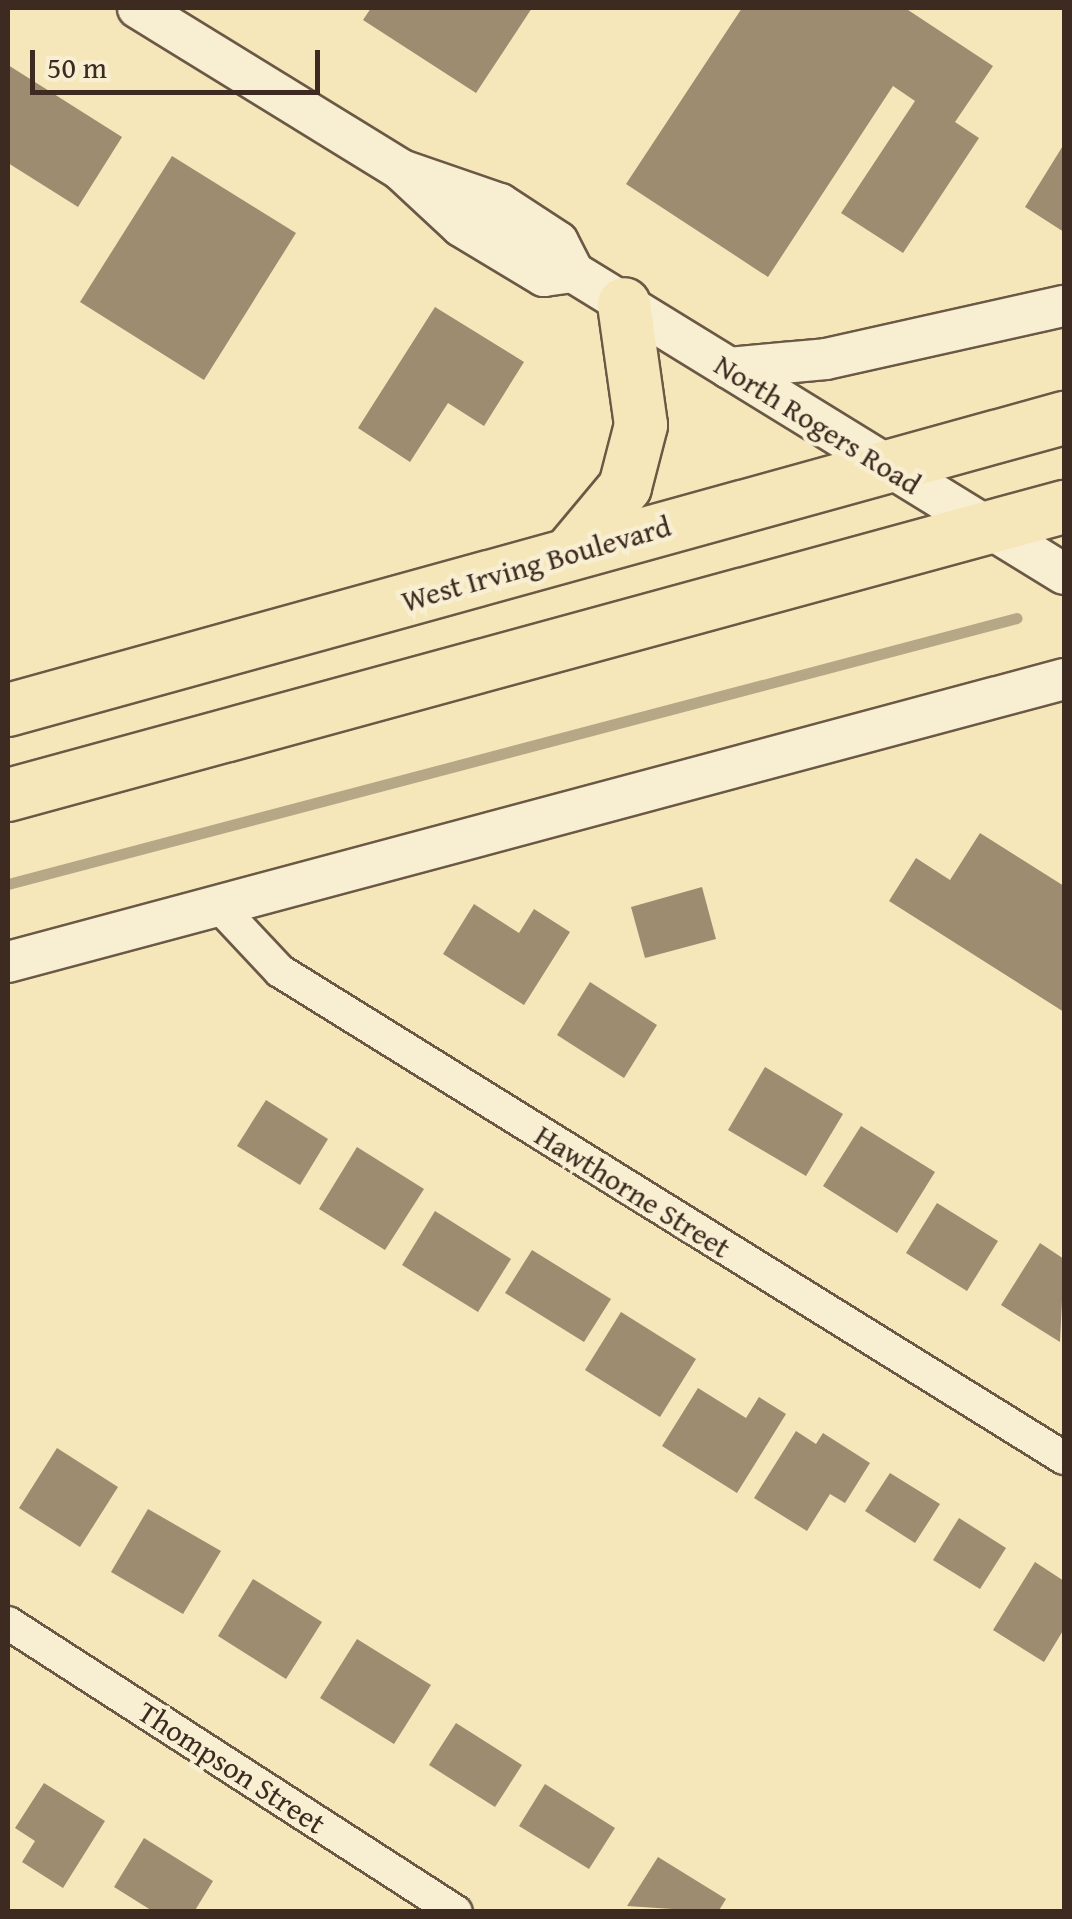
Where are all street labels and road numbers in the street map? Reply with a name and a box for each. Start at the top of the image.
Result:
street label: North Rogers Road [708,346,928,502]
street label: West Irving Boulevard [397,507,675,619]
street label: Hawthorne Street [529,1117,737,1265]
street label: Thompson Street [132,1693,332,1841]

